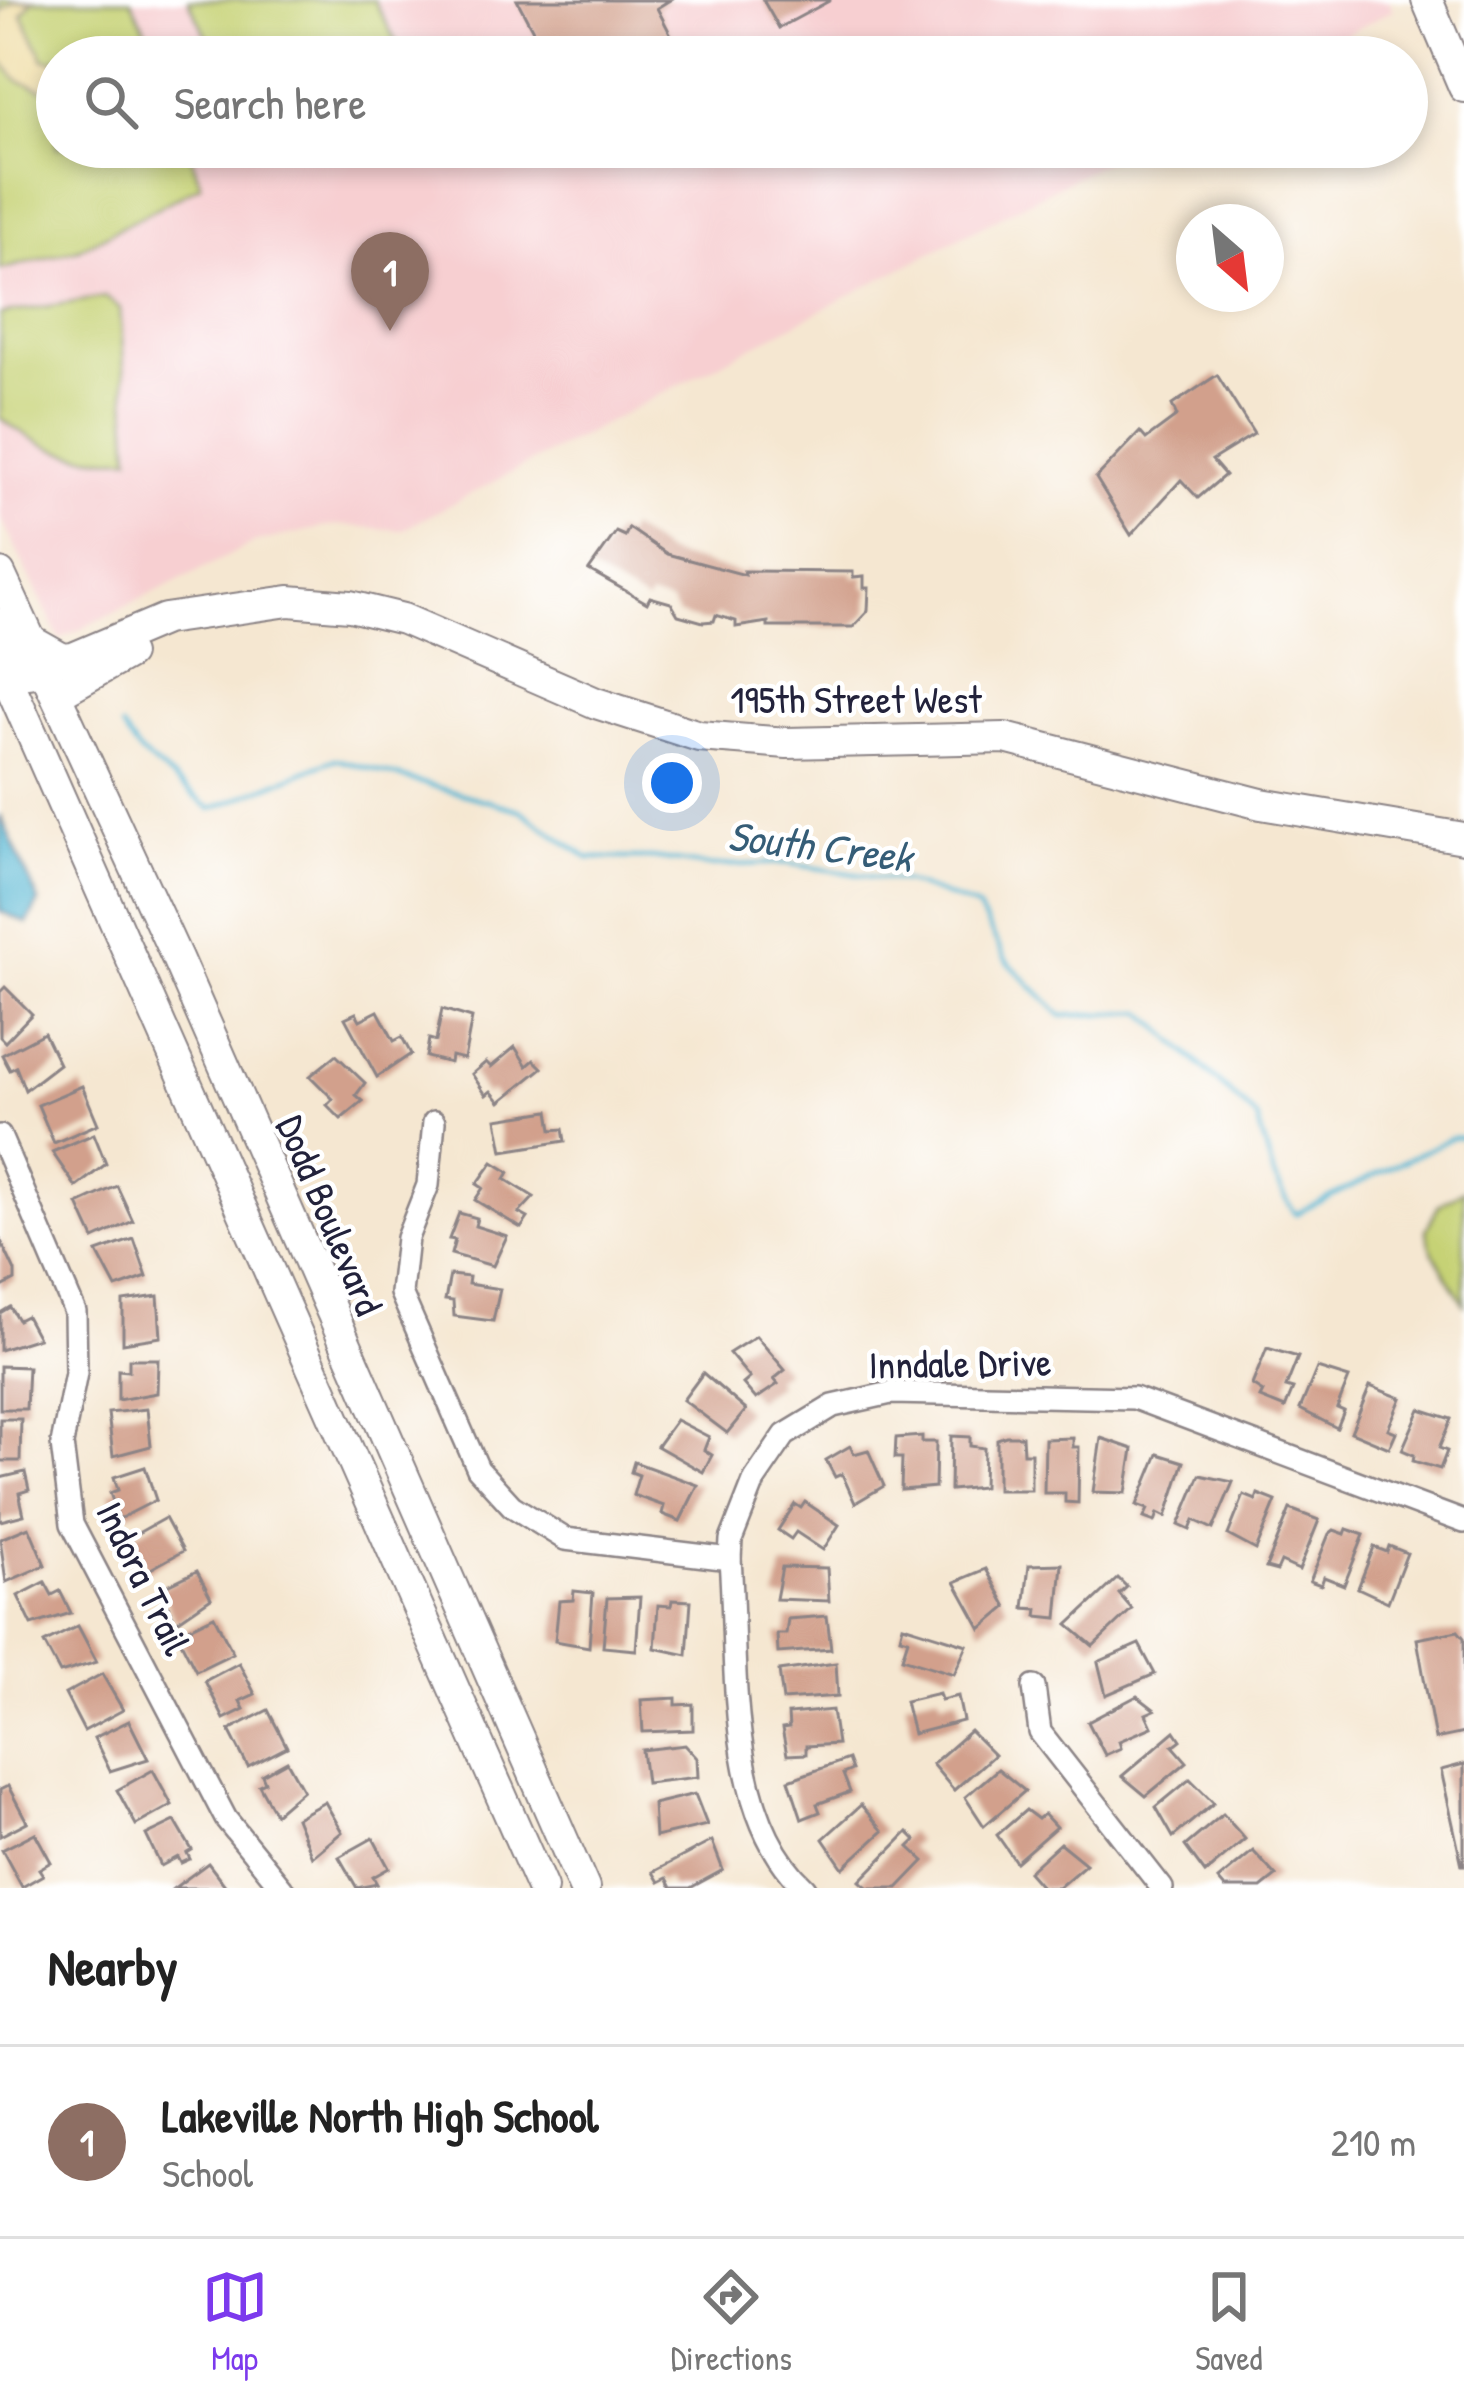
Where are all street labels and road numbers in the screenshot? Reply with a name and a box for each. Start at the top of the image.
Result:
street label: 195th Street West [730,672,982,725]
street label: Dodd Boulevard [265,1107,396,1323]
street label: Inndale Drive [868,1334,1052,1391]
street label: Indora Trail [85,1492,205,1664]

